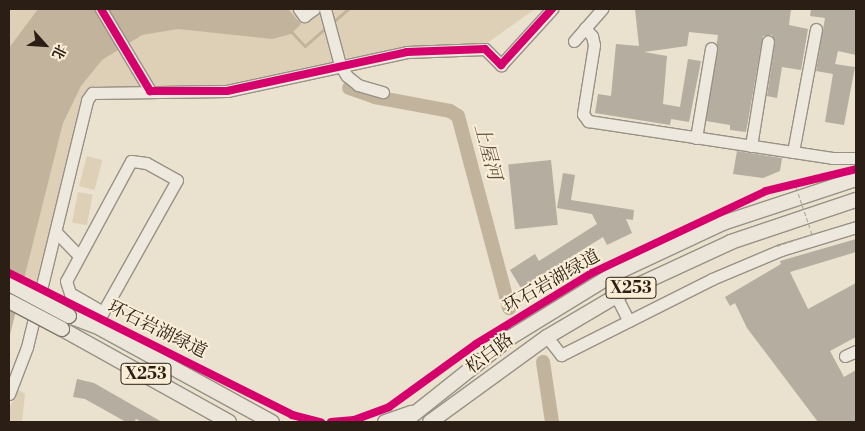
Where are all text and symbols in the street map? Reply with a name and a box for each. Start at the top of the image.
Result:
north arrow [20,20,70,70]
text: 北 [47,41,70,62]
water label: 上屋河 [469,122,505,182]
street label: 环石岩湖绿道 [500,246,604,318]
road number: X253 [605,274,657,302]
street label: 环石岩湖绿道 [104,297,210,363]
street label: 松白路 [462,329,518,379]
road number: X253 [120,360,172,388]

